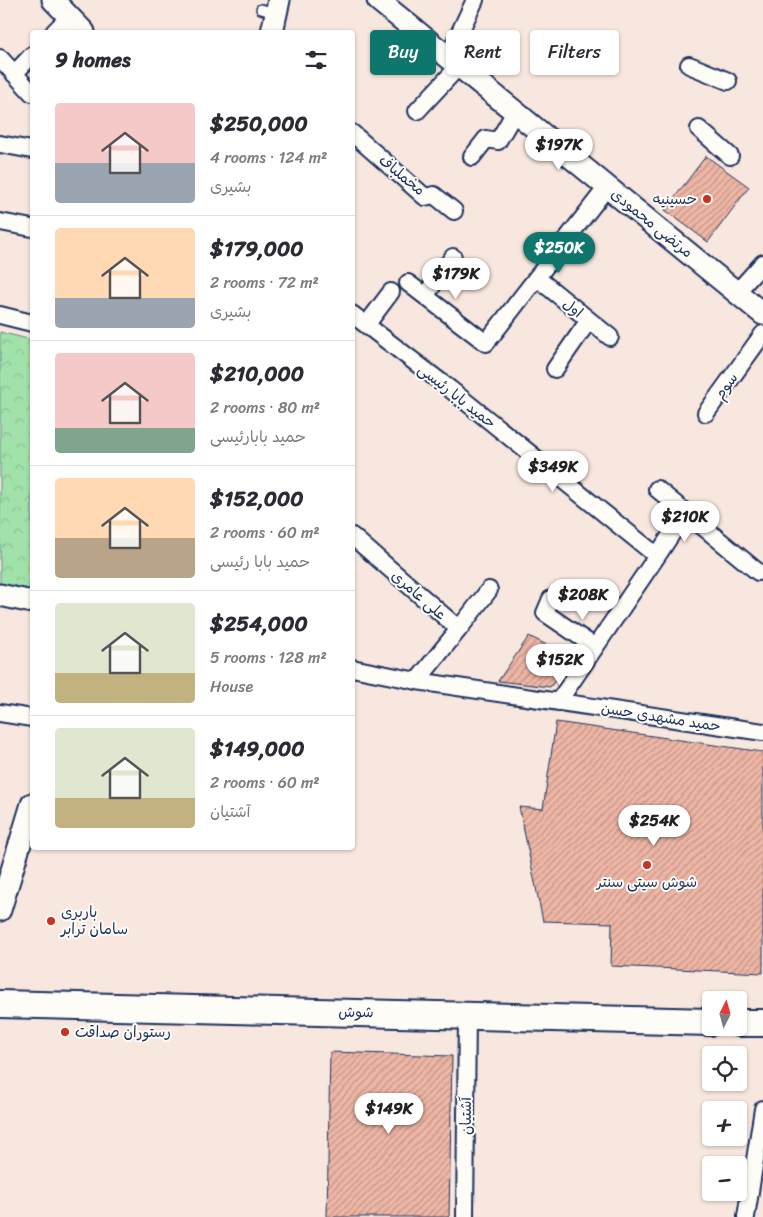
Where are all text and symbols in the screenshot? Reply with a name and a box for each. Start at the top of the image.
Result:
chip: Buy [370,30,436,75]
chip: Rent [446,30,520,75]
chip: Filters [530,30,619,75]
text: 9 homes [55,41,131,79]
icon: filters [302,46,330,74]
text: $250,000 [210,105,308,143]
icon: home [95,123,155,183]
pin: $197K [524,128,594,171]
text: $197K [536,130,582,159]
text: 4 rooms · 124 m² [210,143,327,172]
street label: مخملباف [373,148,431,202]
text: بشیری [210,172,251,201]
street label: مرتضی محمودی [605,181,699,265]
place label: حسینیه [653,186,697,212]
marker: حسینیه [701,193,713,205]
text: $179,000 [210,230,304,268]
pin: $250K [524,232,594,274]
text: $250K [534,233,584,262]
icon: home [95,248,155,308]
pin: $179K [421,258,491,300]
text: $179K [433,259,479,288]
text: 2 rooms · 72 m² [210,268,319,297]
street label: اول [557,291,589,325]
text: بشیری [210,297,251,326]
text: $210,000 [210,355,304,393]
street label: حمید بابا رئیسی [412,357,502,435]
street label: سوم [707,367,745,405]
icon: home [95,373,155,433]
text: 2 rooms · 80 m² [210,393,320,422]
text: حمید بابارئیسی [210,422,306,451]
pin: $349K [518,450,588,493]
text: $349K [528,452,578,481]
text: $152,000 [210,480,304,518]
icon: home [95,498,155,558]
pin: $210K [650,500,720,543]
text: $210K [662,502,708,531]
text: 2 rooms · 60 m² [210,518,320,547]
text: حمید بابا رئیسی [210,547,310,576]
street label: علی عامری [385,563,453,627]
pin: $208K [548,578,618,621]
text: $208K [558,580,608,609]
text: $254,000 [210,605,308,643]
icon: home [95,623,155,683]
text: 5 rooms · 128 m² [210,643,327,672]
pin: $152K [525,644,595,686]
text: $152K [537,645,583,674]
text: House [210,672,253,701]
street label: حمید مشهدی حسن [599,695,723,739]
text: $149,000 [210,730,305,768]
icon: home [95,748,155,808]
text: 2 rooms · 60 m² [210,768,320,797]
text: آشتیان [210,797,251,826]
pin: $254K [619,804,689,847]
text: $254K [629,806,679,835]
marker: شوش سیتی سنتر [641,859,653,871]
place label: شوش سیتی سنتر [595,869,697,895]
place label: باربری سامان ترابر [60,899,128,942]
marker: باربری سامان ترابر [45,915,57,927]
north arrow [702,991,748,1036]
map controls [702,991,747,1201]
street label: شوش [338,999,374,1025]
place label: رستوران صداقت [75,1019,171,1045]
marker: رستوران صداقت [59,1026,71,1038]
button: locate [702,1046,747,1091]
pin: $149K [354,1092,424,1135]
text: $149K [365,1094,413,1123]
street label: آشتیان [453,1096,479,1135]
button: + [702,1101,747,1146]
button: − [702,1156,747,1201]

